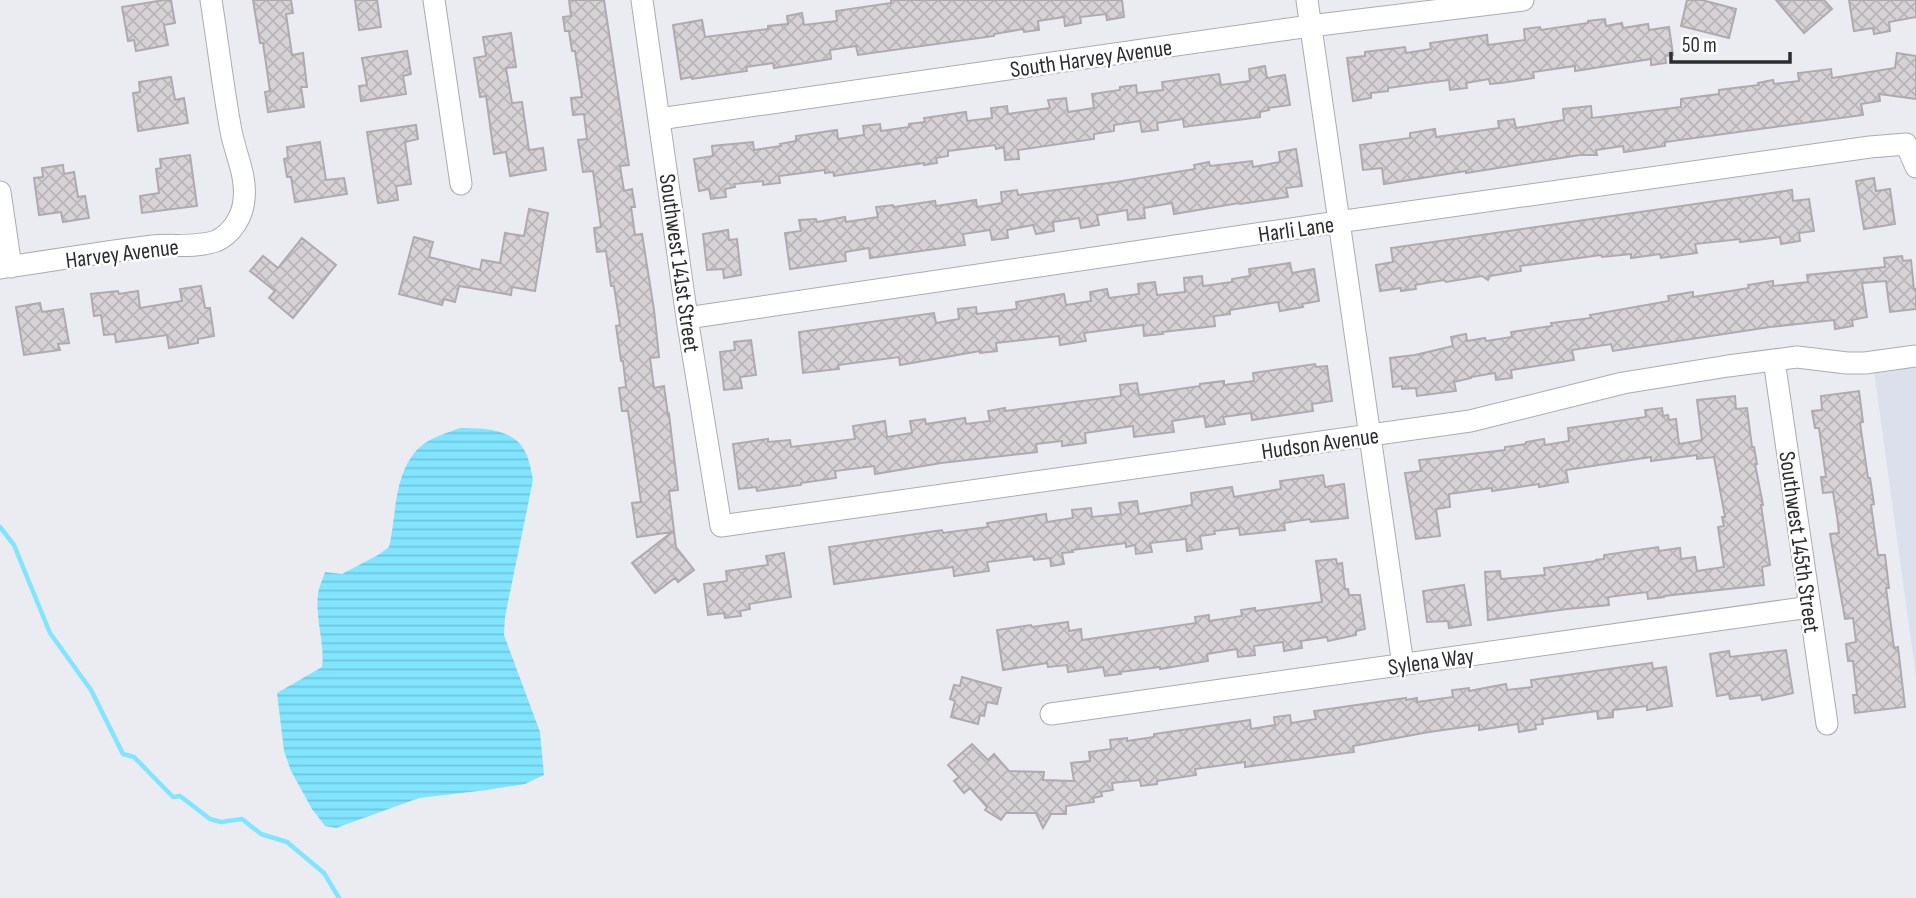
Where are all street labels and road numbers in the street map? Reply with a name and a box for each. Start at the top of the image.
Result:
street label: South Harvey Avenue [1008,34,1174,84]
street label: Southwest 141st Street [653,172,705,354]
street label: Harli Lane [1256,211,1336,249]
street label: Harvey Avenue [64,233,180,275]
street label: Hudson Avenue [1260,422,1381,466]
street label: Southwest 145th Street [1772,450,1826,635]
street label: Sylena Way [1386,642,1476,682]

